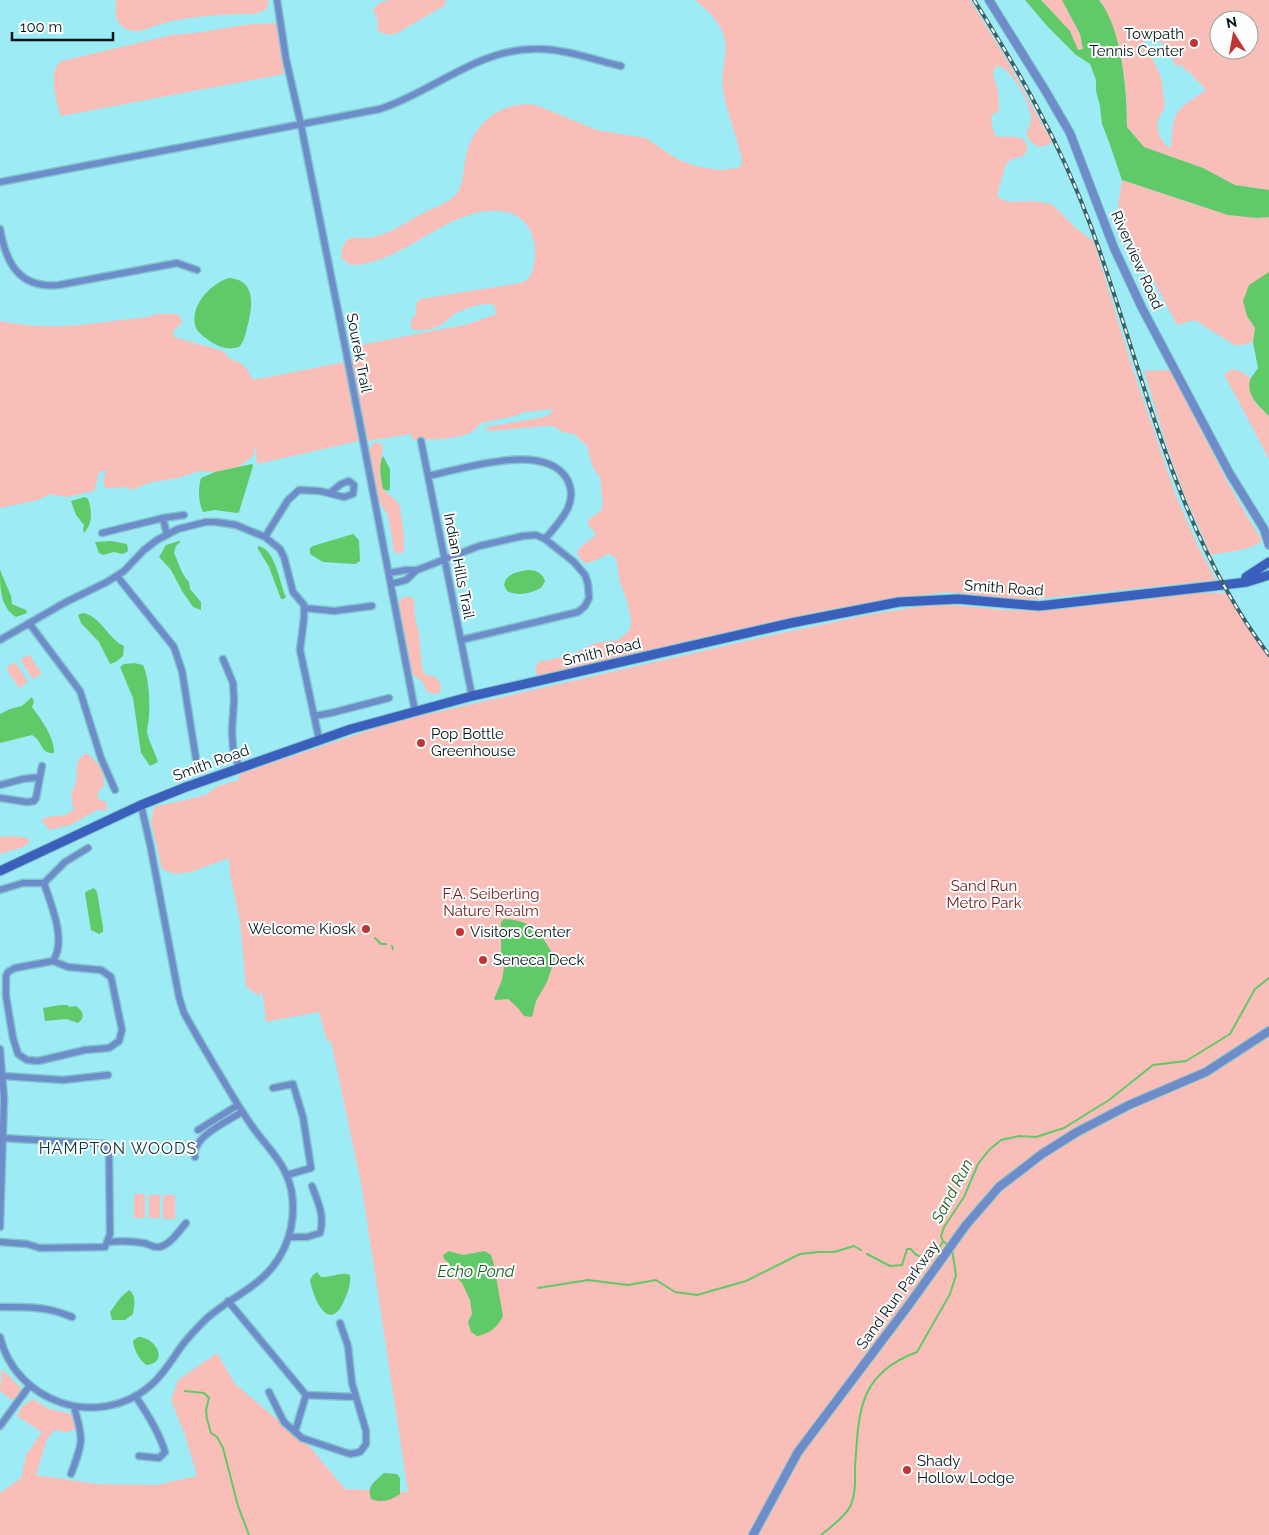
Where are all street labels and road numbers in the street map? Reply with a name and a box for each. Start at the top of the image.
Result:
street label: Riverview Road [1107,208,1167,312]
street label: Sourek Trail [342,312,376,395]
street label: Indian Hills Trail [440,512,478,621]
street label: Smith Road [964,576,1044,600]
street label: Smith Road [561,634,643,670]
street label: Smith Road [170,741,252,785]
street label: Sand Run Parkway [853,1238,943,1352]

